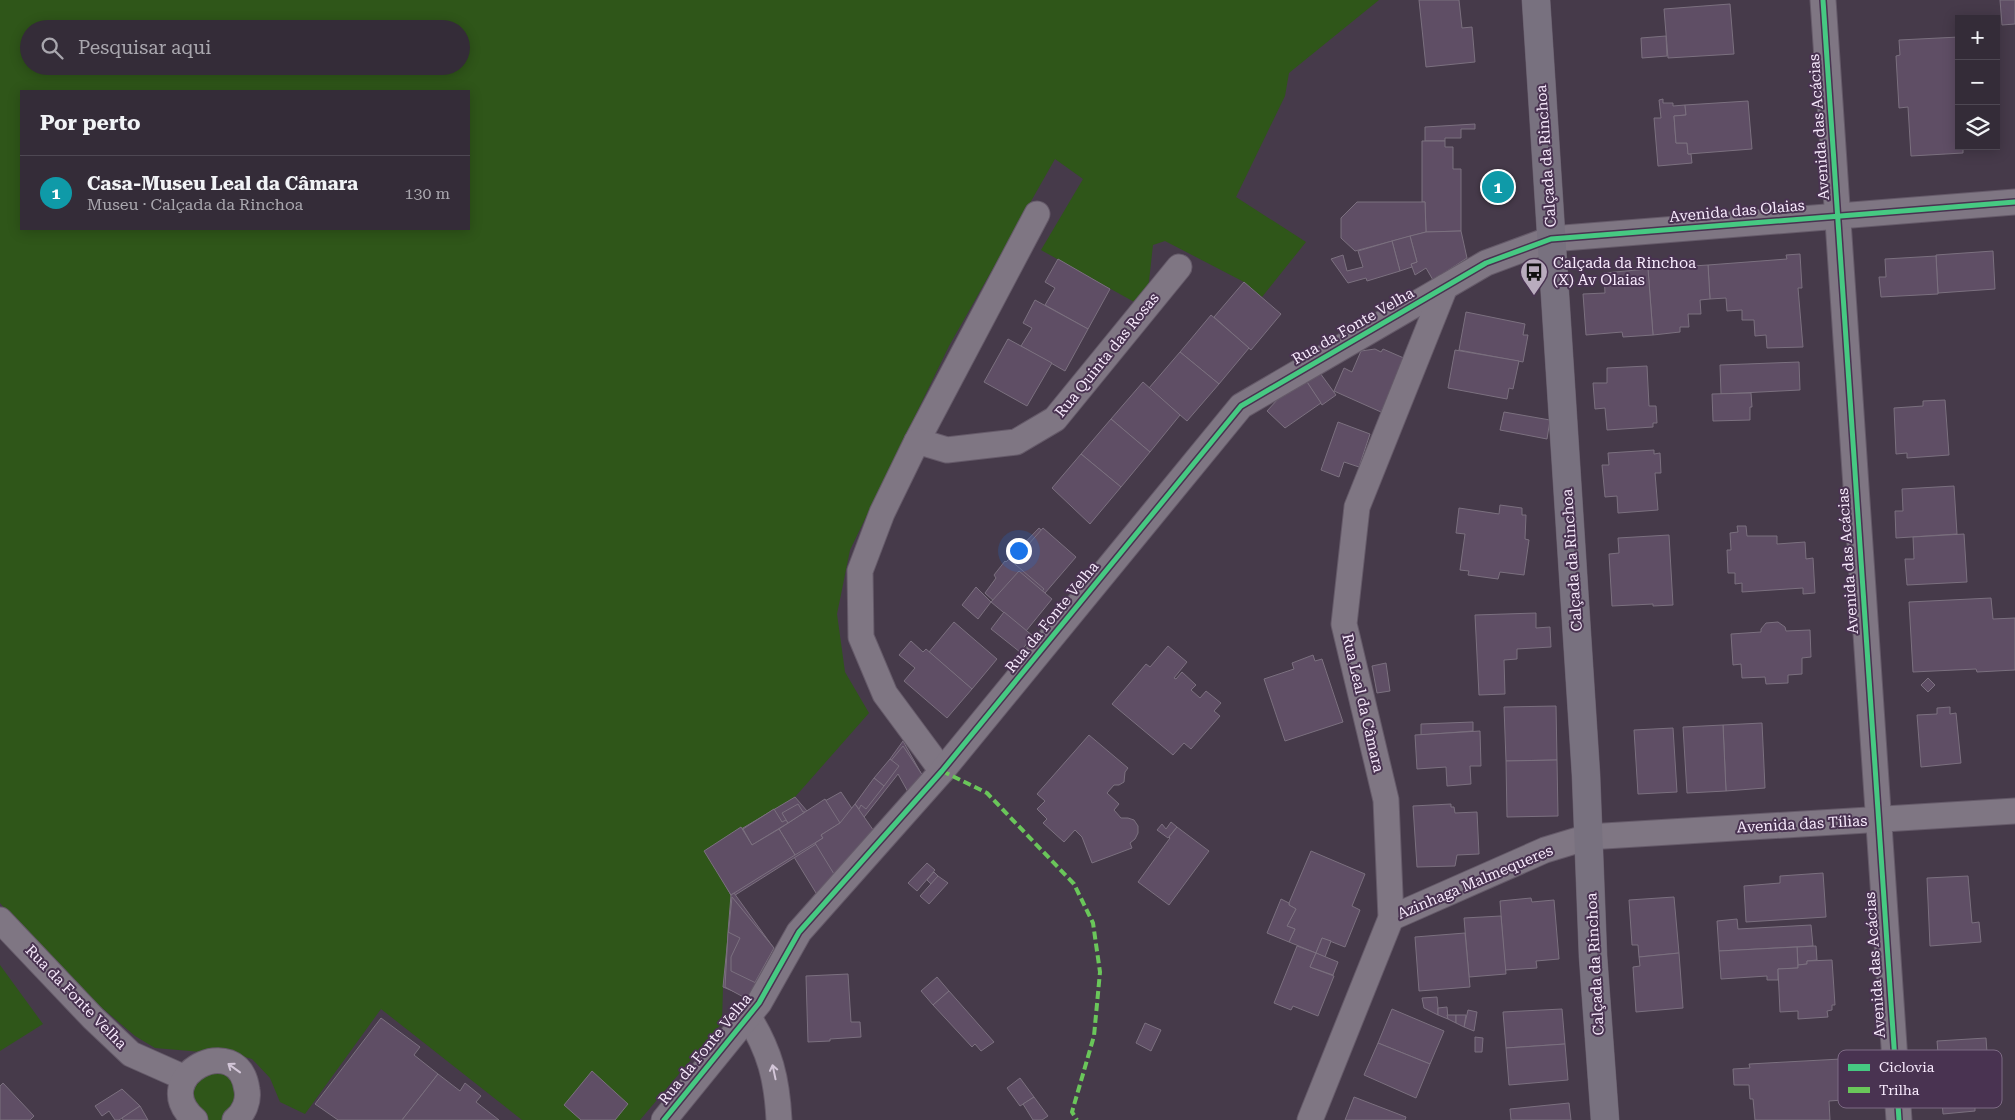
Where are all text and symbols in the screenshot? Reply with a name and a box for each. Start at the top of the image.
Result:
map controls [1955,15,2000,150]
button: + [1955,15,2000,60]
search box [20,20,470,75]
icon: search [38,34,66,62]
text: Pesquisar aqui [78,36,211,59]
street label: Avenida das Acácias [1805,53,1833,201]
button: − [1955,60,2000,105]
street label: Calçada da Rinchoa [1532,84,1560,228]
button: layers [1955,105,2000,150]
text: Por perto [40,111,141,135]
pin: 1 [1482,168,1514,206]
text: Casa-Museu Leal da Câmara [87,172,358,195]
text: 1 [52,184,60,203]
text: 130 m [404,184,450,203]
text: Museu · Calçada da Rinchoa [87,195,303,214]
street label: Avenida das Olaias [1668,196,1806,226]
place label: Calçada da Rinchoa (X) Av Olaias [1553,254,1696,289]
bus stop icon: Calçada da Rinchoa (X) Av Olaias [1519,257,1549,296]
street label: Rua da Fonte Velha [1289,284,1417,368]
street label: Rua Quinta das Rosas [1051,289,1163,421]
street label: Avenida das Acácias [1834,487,1862,635]
street label: Calçada da Rinchoa [1558,488,1586,632]
your location [1006,538,1032,564]
street label: Rua da Fonte Velha [1002,558,1102,676]
street label: Rua Leal da Câmara [1338,632,1388,774]
street label: Avenida das Tílias [1736,812,1868,836]
street label: Azinhaga Malmequeres [1394,841,1556,923]
street label: Avenida das Acácias [1861,891,1889,1039]
street label: Calçada da Rinchoa [1582,892,1608,1036]
street label: Rua da Fonte Velha [22,941,130,1053]
street label: Rua da Fonte Velha [655,990,755,1108]
legend [1838,1050,2002,1108]
text: Ciclovia [1879,1059,1935,1075]
one-way arrow [227,1063,240,1074]
one-way arrow [768,1064,778,1080]
text: Trilha [1879,1082,1920,1098]

